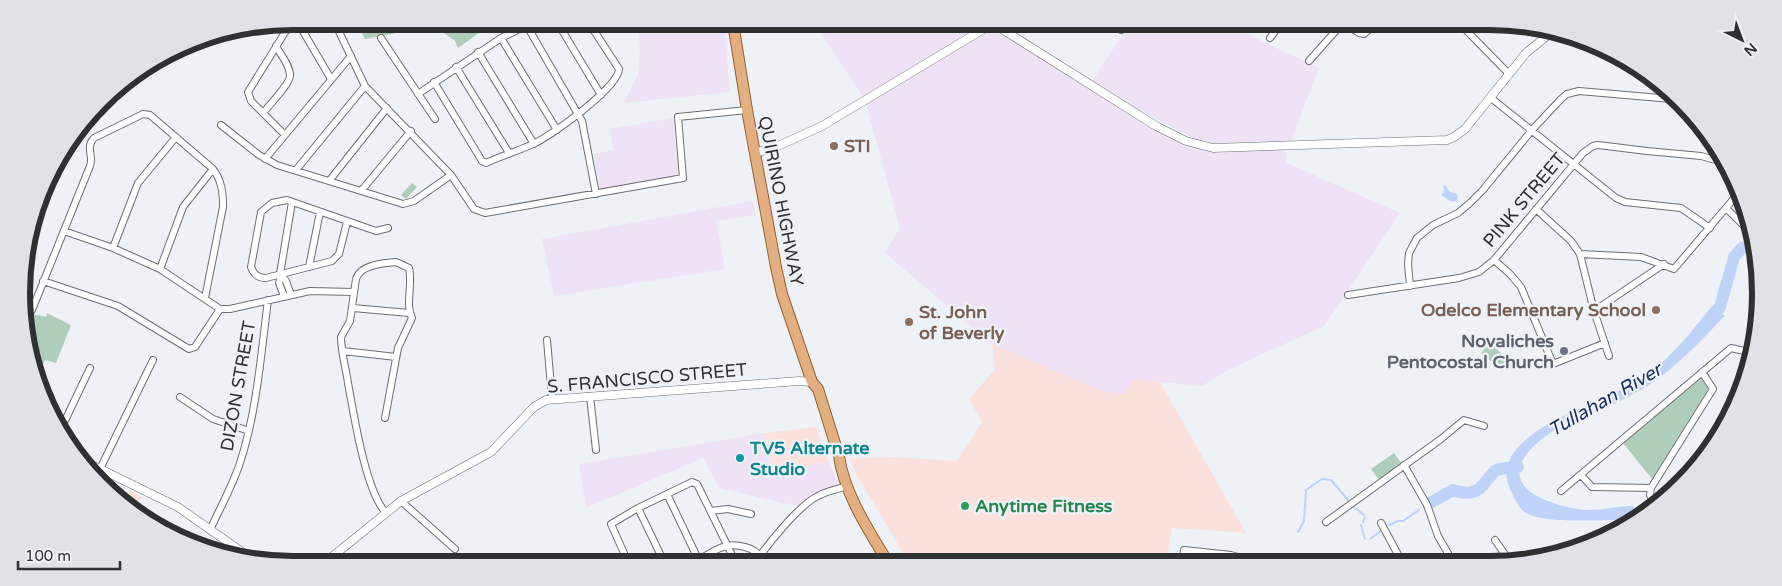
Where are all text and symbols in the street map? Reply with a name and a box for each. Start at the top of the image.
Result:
north arrow [1717,15,1767,65]
text: N [1740,39,1760,59]
street label: QUIRINO HIGHWAY [754,114,808,289]
place label: STI [844,135,871,157]
marker: STI [828,140,840,152]
street label: PINK STREET [1478,148,1570,252]
place label: Odelco Elementary School [1421,299,1646,321]
place label: St. John of Beverly [919,301,1005,344]
marker: Odelco Elementary School [1650,304,1662,316]
marker: St. John of Beverly [903,316,915,328]
street label: DIZON STREET [216,319,260,453]
place label: Novaliches Pentocostal Church [1387,330,1554,373]
marker: Novaliches Pentocostal Church [1558,345,1570,357]
water label: Tullahan River [1544,357,1668,441]
street label: S. FRANCISCO STREET [546,358,748,398]
place label: TV5 Alternate Studio [749,437,870,480]
marker: TV5 Alternate Studio [734,452,746,464]
place label: Anytime Fitness [975,495,1113,517]
marker: Anytime Fitness [959,500,971,512]
scale bar [18,538,120,570]
text: 100 m [25,547,71,565]

